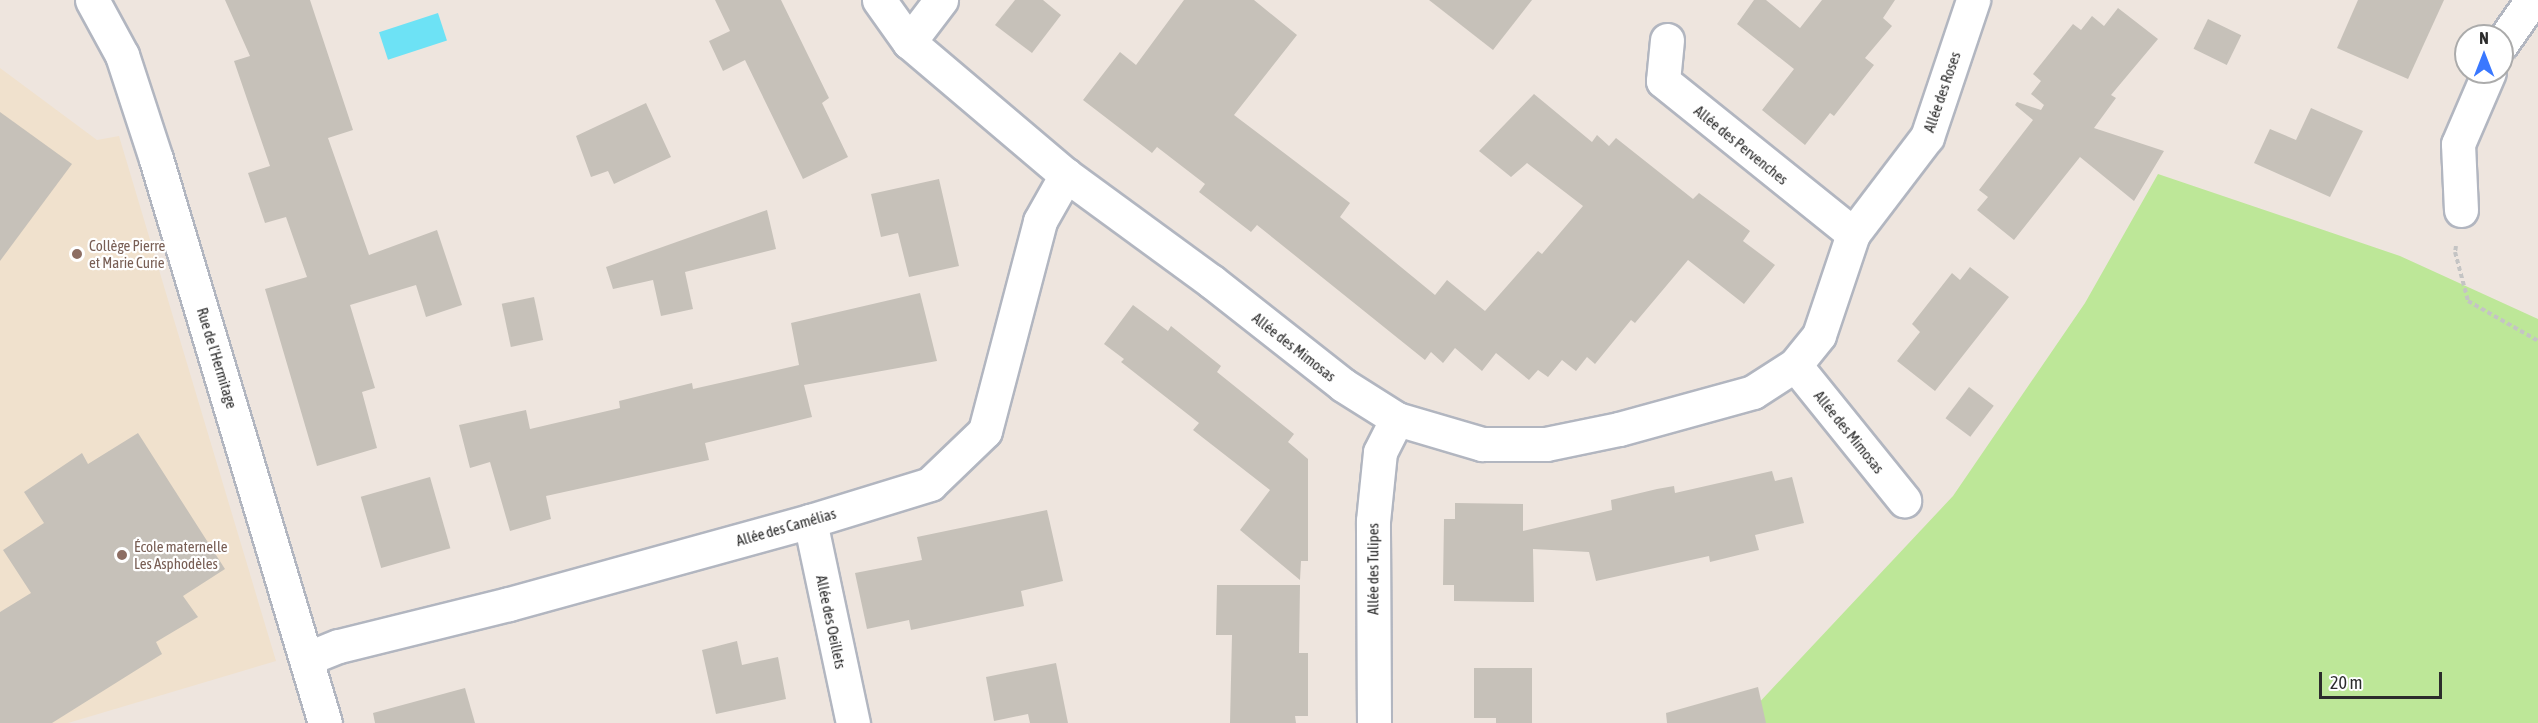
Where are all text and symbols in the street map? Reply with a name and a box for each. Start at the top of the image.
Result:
north arrow [2454,24,2514,84]
text: N [2479,29,2489,47]
street label: Allée des Roses [1920,49,1964,135]
street label: Allée des Pervenches [1690,102,1792,188]
place label: Collège Pierre et Marie Curie [89,236,165,271]
marker: Collège Pierre et Marie Curie [70,247,84,261]
street label: Rue de l'Hermitage [193,305,241,411]
street label: Allée des Mimosas [1249,309,1339,385]
street label: Allée des Mimosas [1810,387,1888,477]
street label: Allée des Camélias [734,504,838,550]
street label: Allée des Tulipes [1364,523,1382,615]
place label: École maternelle Les Asphodèles [134,537,228,572]
marker: École maternelle Les Asphodèles [115,548,129,562]
street label: Allée des Oeillets [812,574,850,670]
scale bar [2322,660,2445,698]
text: 20 m [2330,672,2362,693]

